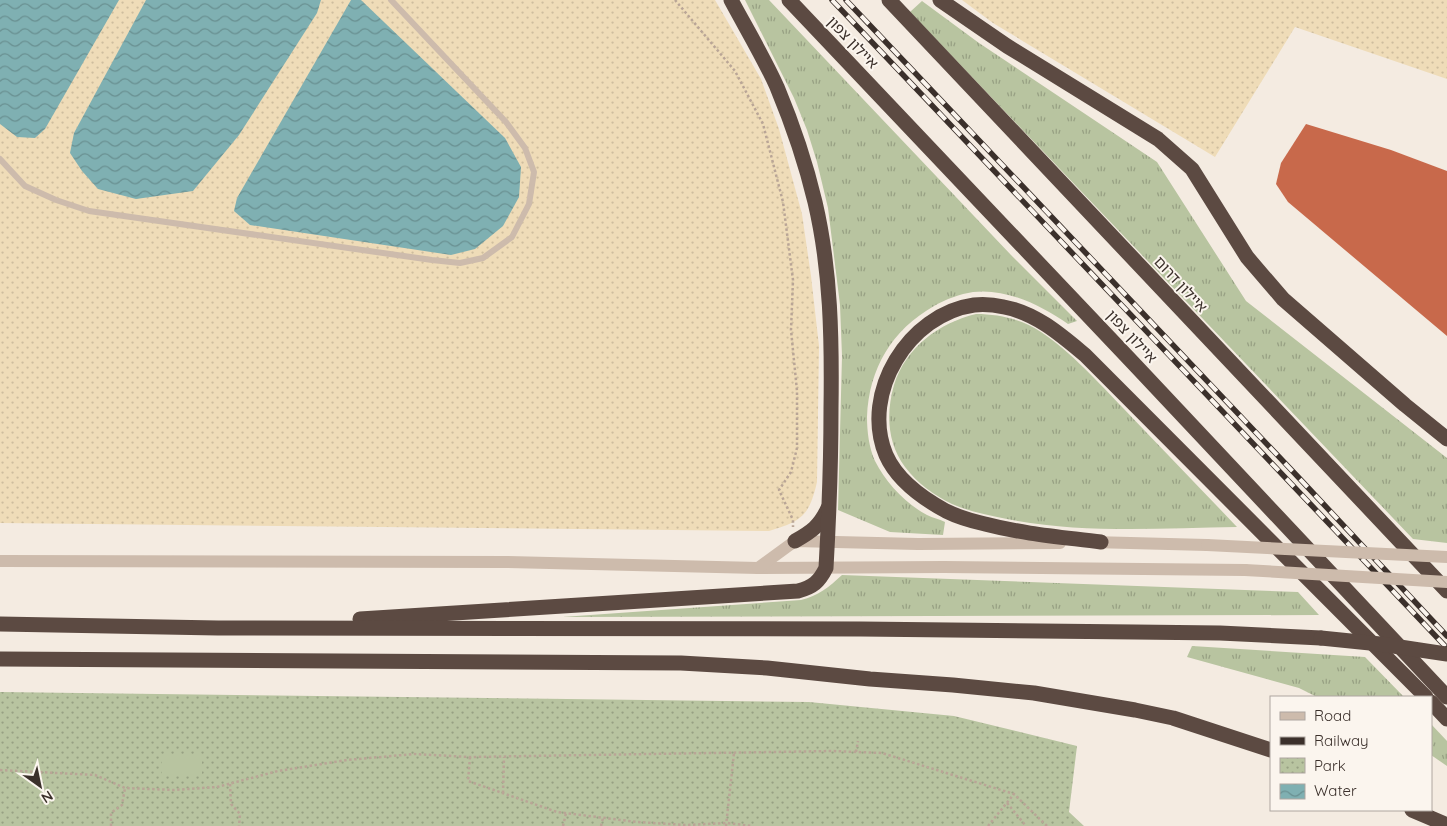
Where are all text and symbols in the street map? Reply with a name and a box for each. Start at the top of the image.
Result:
street label: איילון צפון [823,12,883,72]
street label: איילון דרום [1150,252,1212,316]
street label: איילון צפון [1103,305,1161,367]
legend [1270,696,1432,811]
text: Road [1314,706,1351,725]
text: Railway [1314,731,1369,750]
text: Park [1314,756,1346,775]
north arrow [15,761,65,811]
text: Water [1314,781,1357,800]
text: N [38,787,56,807]

